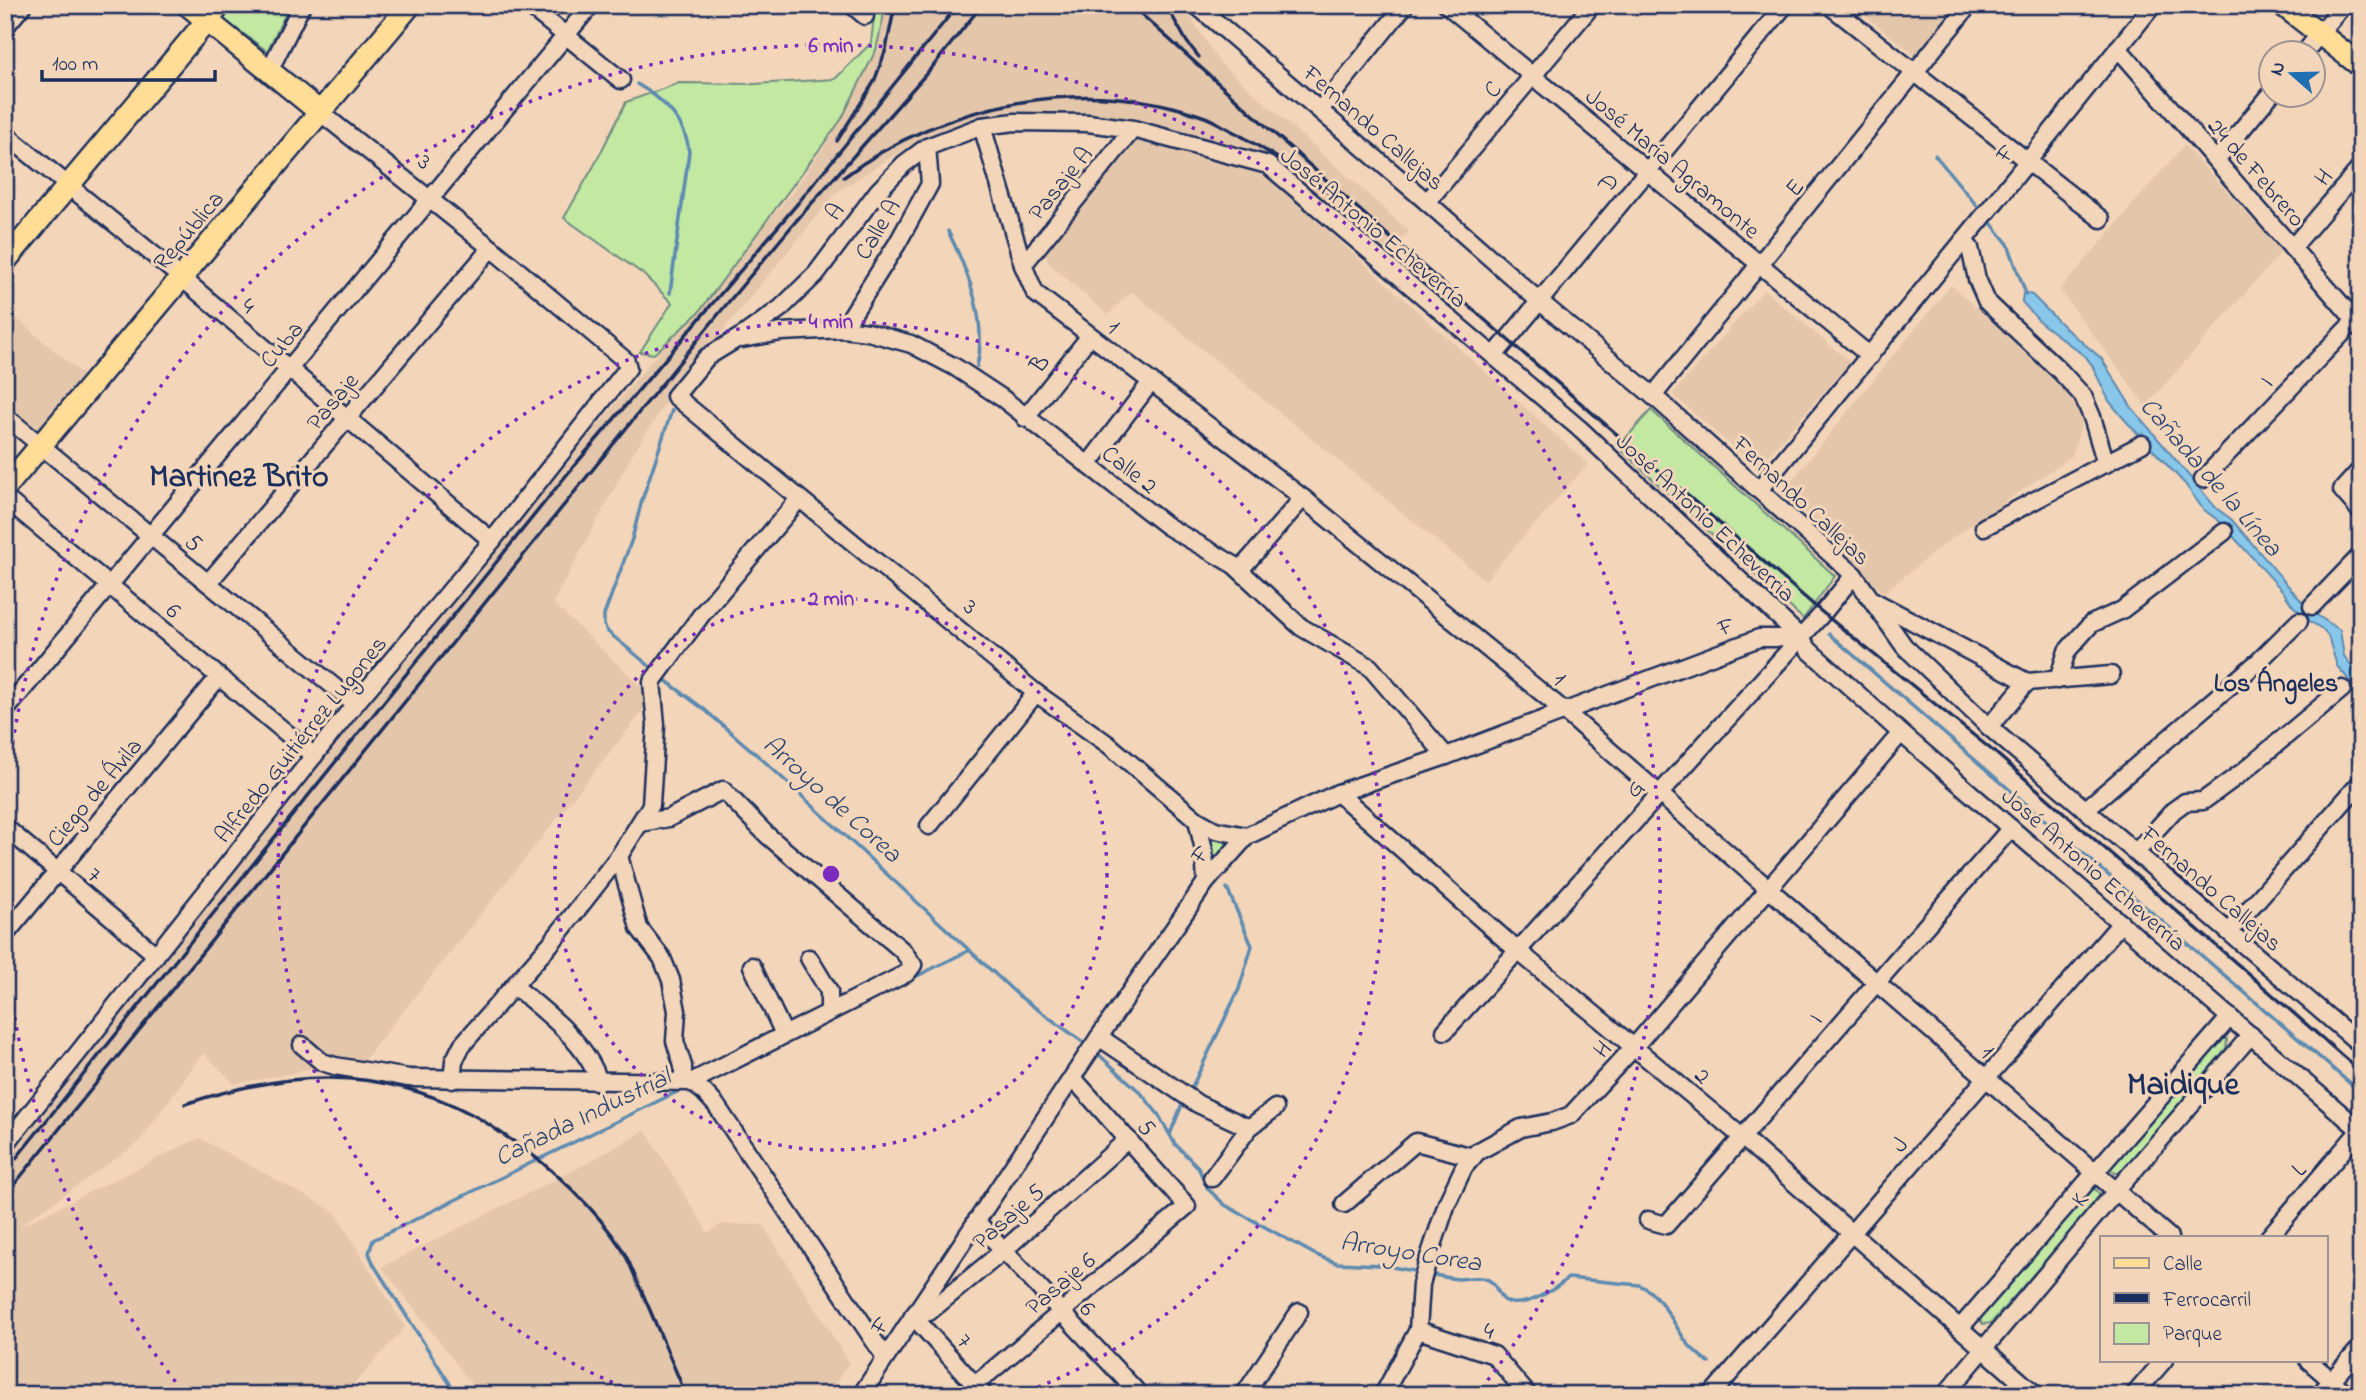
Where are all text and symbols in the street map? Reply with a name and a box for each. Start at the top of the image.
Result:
text: 6 min [809,32,853,62]
scale bar [42,38,215,82]
north arrow [2258,38,2328,108]
text: 100 m [52,50,98,80]
street label: Fernando Callejas [1293,57,1451,200]
text: N [2263,58,2293,80]
street label: C [1476,74,1512,107]
street label: José María Agramonte [1576,81,1767,249]
street label: 24 de Febrero [2198,111,2313,236]
street label: F [1988,137,2026,172]
street label: Pasaje A [1021,140,1103,229]
street label: José Antonio Echeverría [1271,140,1474,318]
street label: 3 [409,146,438,180]
street label: H [2307,162,2343,195]
street label: D [1590,166,1629,202]
street label: E [1778,172,1814,205]
street label: República [146,184,234,279]
street label: Calle A [847,193,911,267]
street label: A [818,196,854,229]
street label: 4 [232,290,263,324]
text: 4 min [809,308,853,338]
street label: 1 [1099,312,1126,345]
street label: Cuba [253,314,313,377]
street label: B [1022,347,1060,382]
street label: Pasaje [299,366,369,439]
street label: I [2253,369,2282,397]
water label: Cañada de la Línea [2130,390,2291,567]
street label: José Antonio Echeverria [1606,426,1802,612]
street label: Fernando Callejas [1723,428,1877,575]
street label: Calle 2 [1093,438,1164,504]
district label: Martinez Brito [149,455,329,502]
street label: 5 [176,526,209,562]
text: 2 min [807,585,854,615]
street label: 3 [955,591,984,625]
street label: 6 [157,595,188,629]
street label: F [1713,609,1741,648]
street label: Alfredo Guitiérrez Lugones [207,629,397,852]
street label: 1 [1544,664,1573,696]
district label: Los Ángeles [2214,665,2338,705]
water label: Arroyo de Corea [753,727,910,874]
street label: Ciego de Ávila [40,731,152,856]
street label: G [1618,772,1654,807]
street label: José Antonio Echeverría [1992,781,2193,961]
street label: Fernando Callejas [2131,818,2289,961]
street label: F [1183,838,1221,873]
street label: 7 [78,859,109,893]
centre of rings [819,862,843,886]
street label: I [1802,1006,1832,1033]
street label: H [1586,1034,1621,1068]
street label: 1 [1972,1037,2001,1069]
water label: Cañada Industrial [489,1058,680,1178]
street label: 2 [1686,1060,1717,1094]
district label: Maidique [2127,1063,2241,1110]
street label: 5 [1128,1112,1163,1146]
street label: J [1884,1130,1918,1162]
street label: L [2284,1156,2316,1185]
street label: Pasaje 5 [966,1176,1054,1259]
street label: K [2064,1185,2098,1216]
water label: Arroyo Corea [1337,1224,1485,1284]
legend [2100,1236,2328,1362]
street label: Pasaje 6 [1019,1245,1101,1321]
text: Calle [2163,1250,2203,1280]
text: Ferrocarril [2162,1286,2251,1316]
street label: 6 [1074,1294,1102,1322]
street label: F [863,1310,901,1343]
street label: 4 [1477,1314,1499,1350]
text: Parque [2163,1320,2222,1350]
street label: 7 [947,1326,980,1357]

